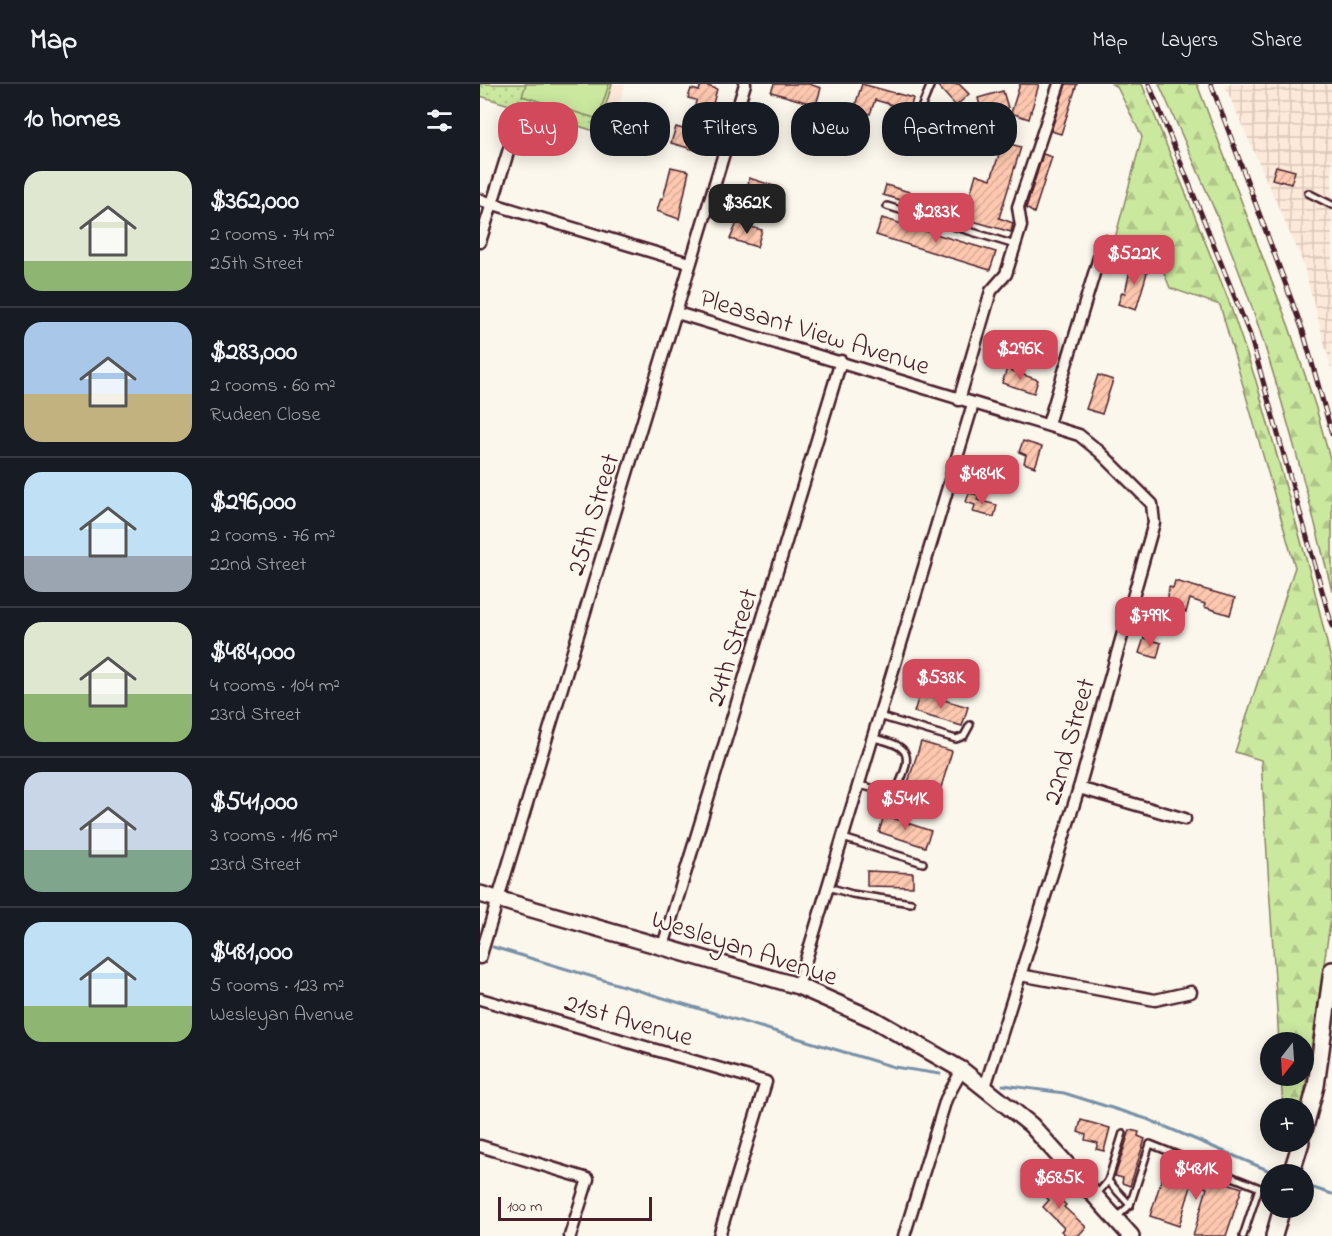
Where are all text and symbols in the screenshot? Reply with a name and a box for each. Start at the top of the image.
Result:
text: Map [30,21,77,62]
text: Map [1092,26,1128,56]
text: Layers [1161,26,1218,56]
text: Share [1251,26,1302,56]
text: 10 homes [24,101,121,139]
chip: Buy [498,102,578,156]
chip: Rent [590,102,670,156]
chip: Filters [682,102,779,156]
chip: New [791,102,870,156]
chip: Apartment [882,102,1017,156]
icon: filters [423,104,456,137]
text: $362,000 [210,183,299,221]
pin: $362K [705,184,789,235]
text: $362K [723,189,771,218]
pin: $283K [894,193,978,244]
icon: home [72,195,144,267]
text: $283K [912,198,960,227]
text: 2 rooms · 74 m² [210,221,335,250]
pin: $522K [1092,235,1176,286]
text: $522K [1107,240,1161,269]
text: 25th Street [210,250,303,279]
street label: Pleasant View Avenue [694,280,935,387]
pin: $296K [978,330,1062,381]
text: $283,000 [210,334,297,372]
text: $296K [997,335,1043,364]
icon: home [72,346,144,418]
text: 2 rooms · 60 m² [210,372,336,401]
text: Rudeen Close [210,401,320,430]
street label: 25th Street [557,449,631,580]
pin: $484K [940,455,1024,506]
text: $484K [959,460,1005,489]
text: $296,000 [210,484,296,522]
icon: home [72,496,144,568]
text: 2 rooms · 76 m² [210,522,335,551]
text: 22nd Street [210,551,306,580]
street label: 24th Street [697,584,770,711]
pin: $799K [1108,597,1192,648]
text: $799K [1129,602,1171,631]
text: $484,000 [210,634,295,672]
icon: home [72,646,144,718]
pin: $538K [899,659,983,710]
text: $538K [917,664,966,693]
text: 4 rooms · 104 m² [210,672,340,701]
street label: 22nd Street [1034,674,1107,810]
text: 23rd Street [210,701,301,730]
pin: $541K [863,780,947,831]
text: $541,000 [210,784,298,822]
text: $541K [881,785,929,814]
icon: home [72,796,144,868]
text: 3 rooms · 116 m² [210,822,338,851]
text: 23rd Street [210,851,301,880]
street label: Wesleyan Avenue [646,901,843,998]
text: $481,000 [210,934,293,972]
icon: home [72,946,144,1018]
text: 5 rooms · 123 m² [210,972,344,1001]
street label: 21st Avenue [559,984,698,1059]
text: Wesleyan Avenue [210,1001,354,1030]
north arrow [1260,1032,1314,1086]
map controls [1260,1032,1314,1218]
button: + [1260,1098,1314,1152]
pin: $481K [1154,1150,1238,1201]
text: $481K [1174,1155,1218,1184]
pin: $685K [1017,1159,1101,1210]
text: $685K [1034,1164,1084,1193]
button: − [1260,1164,1314,1218]
scale bar [498,1194,652,1222]
text: 100 m [507,1195,542,1219]

